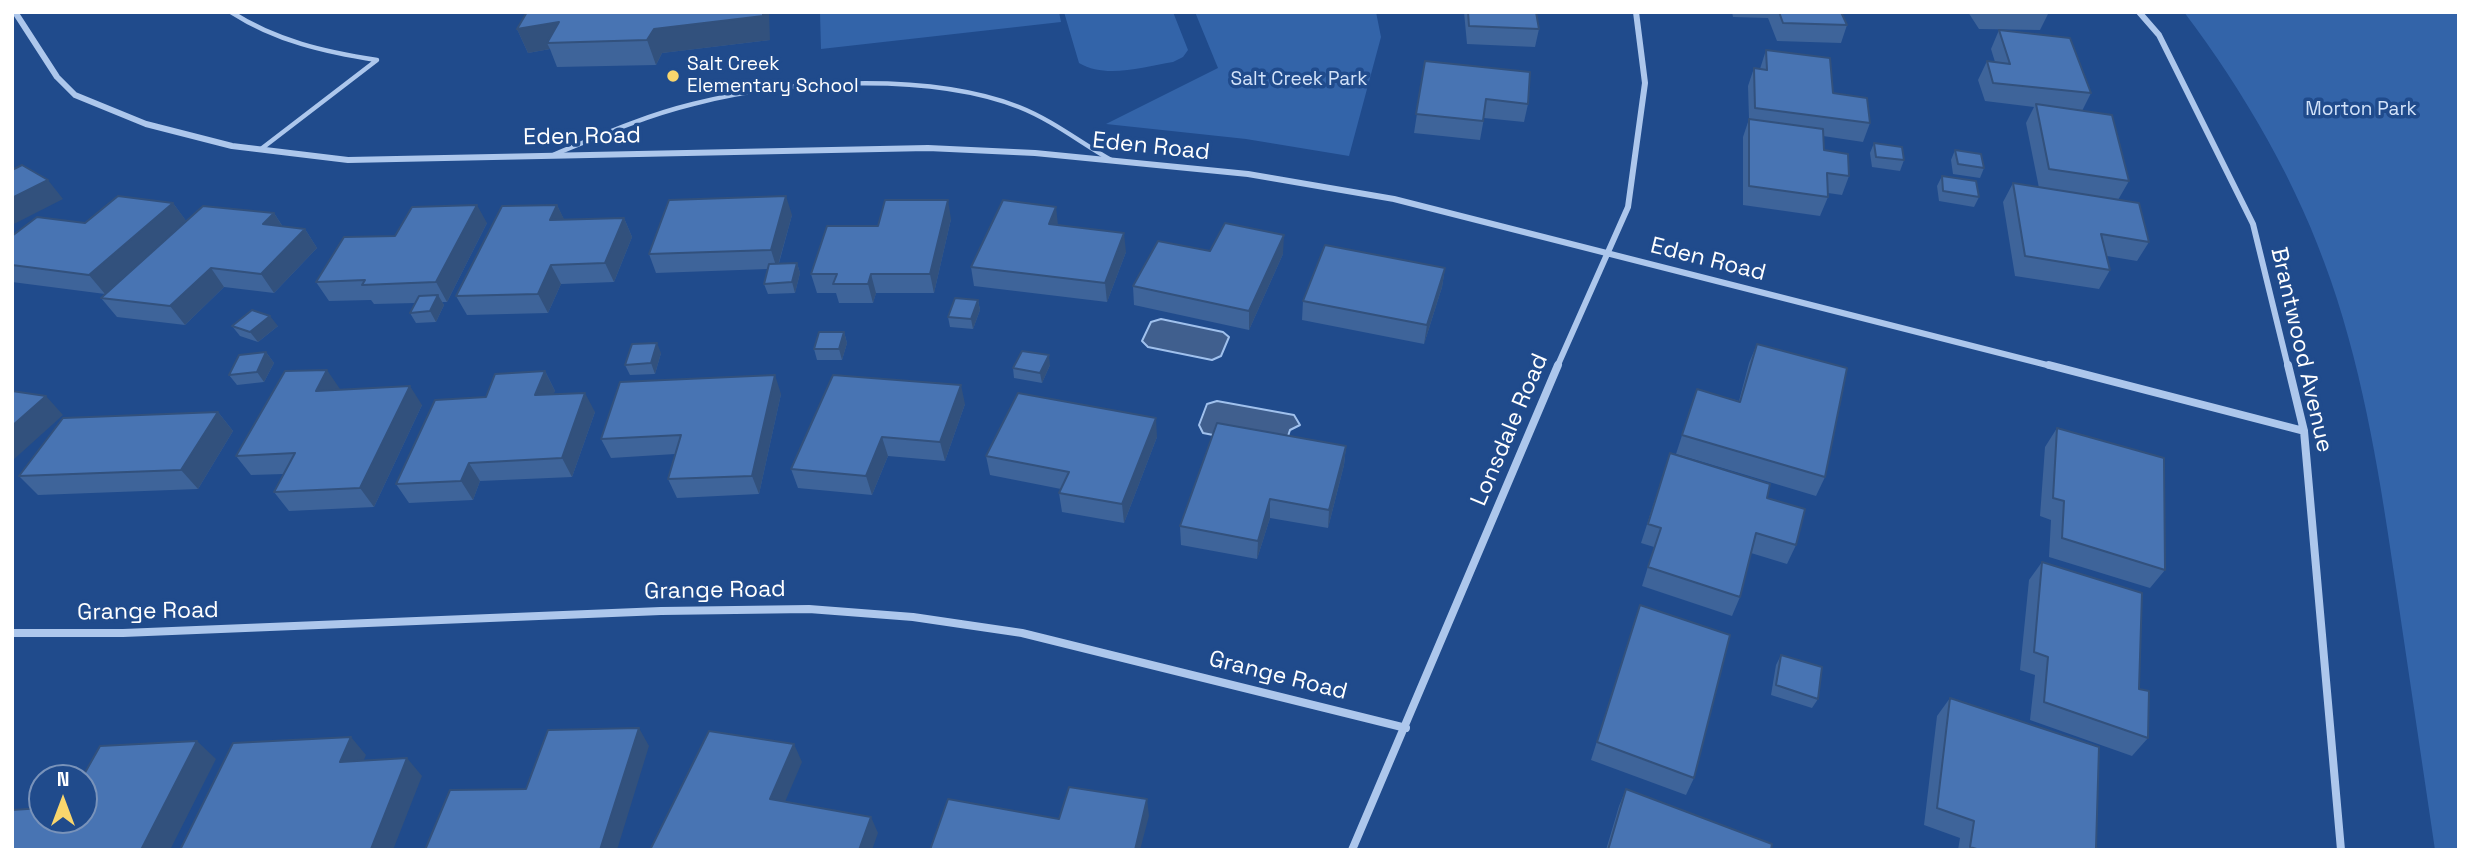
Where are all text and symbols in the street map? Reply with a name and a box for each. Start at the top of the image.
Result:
place label: Salt Creek Elementary School [687,54,859,98]
marker: Salt Creek Elementary School [665,68,681,84]
park label: Salt Creek Park [1231,69,1367,91]
park label: Morton Park [2305,99,2417,121]
street label: Eden Road [523,122,641,152]
street label: Eden Road [1091,127,1211,167]
street label: Eden Road [1647,232,1769,288]
street label: Brantwood Avenue [2264,245,2338,455]
street label: Lonsdale Road [1466,350,1554,510]
street label: Grange Road [644,576,786,606]
street label: Grange Road [77,597,219,627]
street label: Grange Road [1206,645,1350,707]
north arrow [28,764,98,834]
text: N [57,767,69,792]

